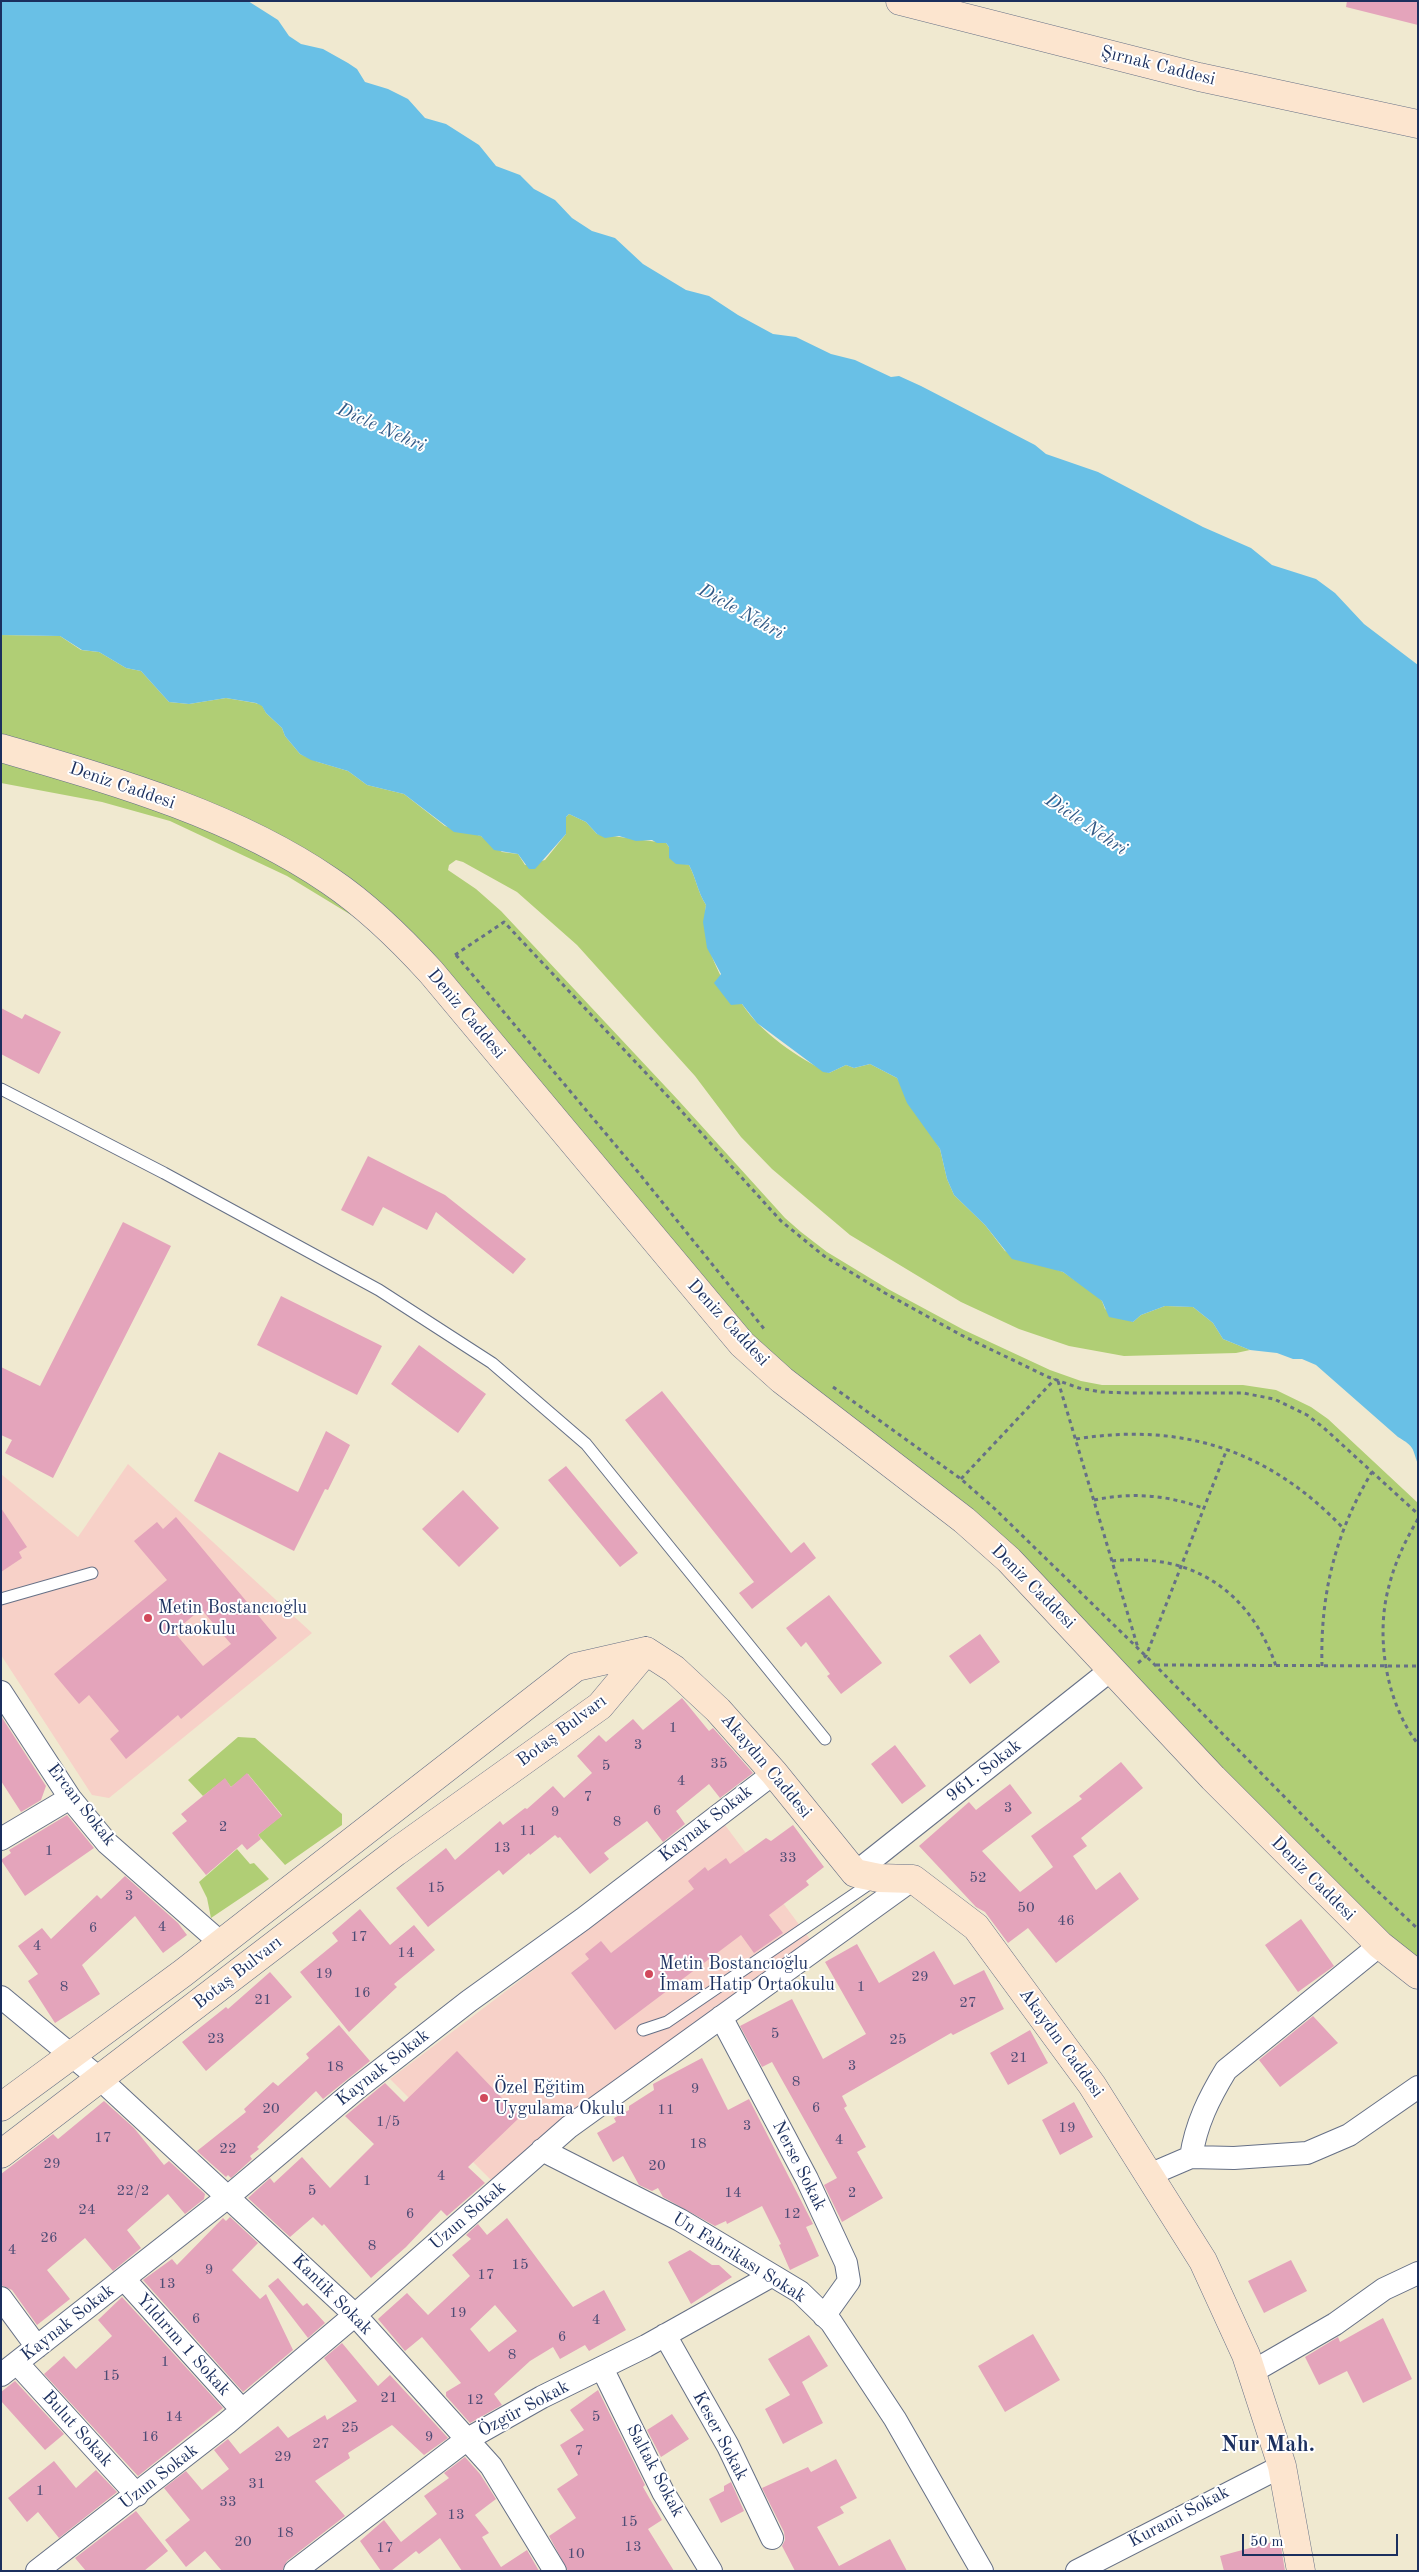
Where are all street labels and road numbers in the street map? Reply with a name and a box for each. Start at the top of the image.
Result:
street label: Şırnak Caddesi [1099,41,1217,91]
street label: Deniz Caddesi [66,758,178,814]
street label: Deniz Caddesi [422,965,510,1063]
street label: Deniz Caddesi [682,1275,774,1371]
street label: Deniz Caddesi [986,1540,1080,1634]
street label: Botaş Bulvarı [513,1690,611,1772]
street label: Akaydın Caddesi [716,1709,816,1823]
street label: 961. Sokak [942,1735,1026,1807]
street label: Ercan Sokak [42,1759,120,1851]
street label: Kaynak Sokak [655,1781,757,1867]
street label: Deniz Caddesi [1266,1832,1360,1926]
street label: Botaş Bulvarı [189,1932,287,2014]
street label: Akaydın Caddesi [1014,1984,1108,2102]
street label: Kaynak Sokak [332,2025,434,2111]
street label: Nerse Sokak [767,2117,831,2215]
street label: Uzun Sokak [425,2177,511,2255]
street label: Un Fabrikası Sokak [668,2208,810,2308]
street label: Kantik Sokak [287,2250,377,2340]
street label: Kaynak Sokak [17,2280,119,2366]
street label: Yıldırım 1 Sokak [131,2289,235,2401]
street label: Özgür Sokak [475,2376,573,2442]
street label: Bulut Sokak [37,2386,117,2472]
street label: Keser Sokak [687,2388,753,2484]
street label: Saltak Sokak [621,2421,689,2521]
street label: Uzun Sokak [115,2440,203,2514]
street label: Kurami Sokak [1125,2481,1233,2553]

